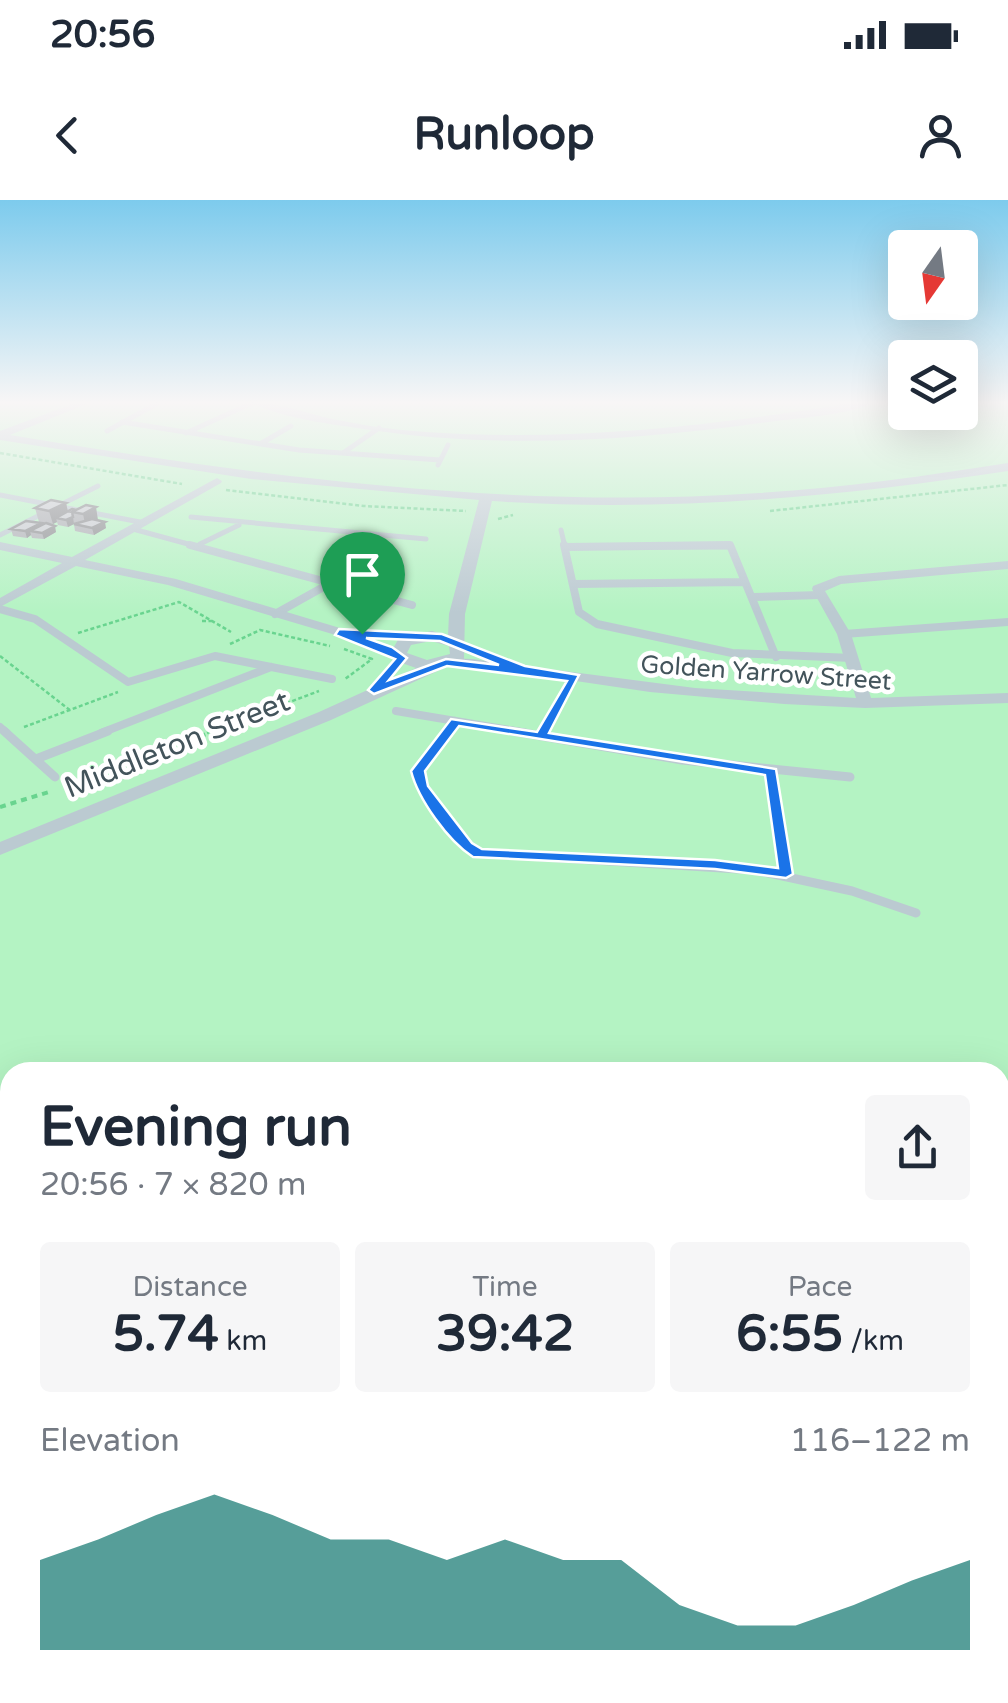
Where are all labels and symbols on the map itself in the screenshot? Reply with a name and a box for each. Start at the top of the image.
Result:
north arrow [888,230,978,320]
pin [320,532,405,635]
street label: Golden Yarrow Street [639,649,893,697]
street label: Middleton Street [59,682,295,807]

